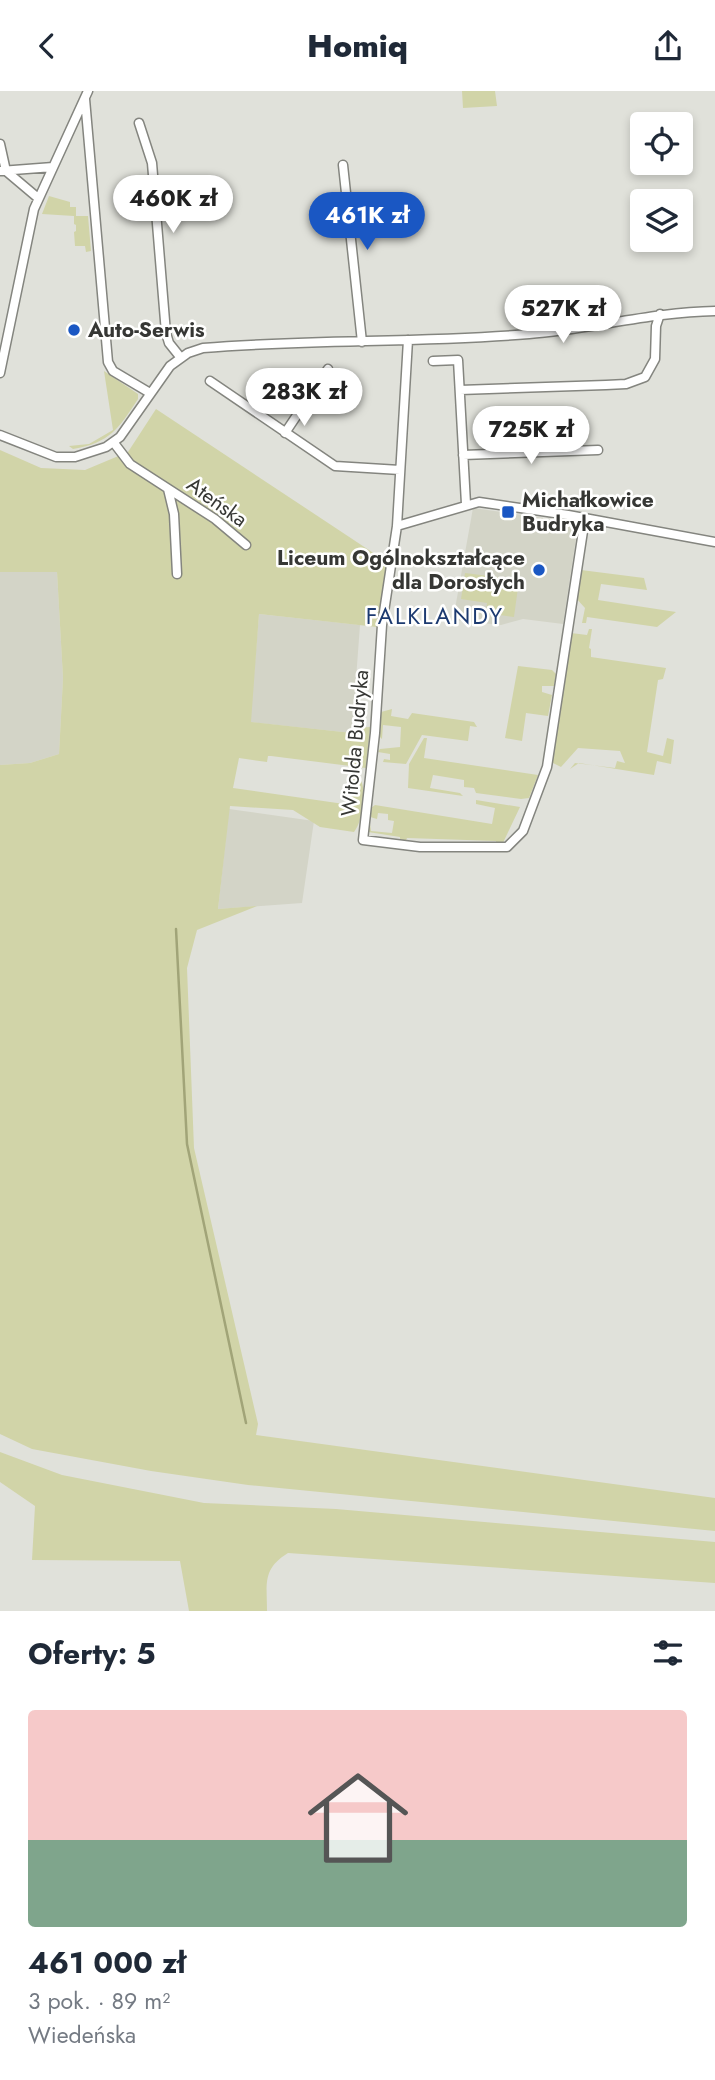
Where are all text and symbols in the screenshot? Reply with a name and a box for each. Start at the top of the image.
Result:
text: Homiq [307,23,408,69]
icon: back [28,27,66,65]
icon: share [649,27,687,65]
map controls [630,112,693,252]
button: locate [630,112,693,175]
pin: 460K zł [108,176,238,235]
text: 460K zł [129,181,217,215]
button: layers [630,189,693,252]
pin: 461K zł [302,193,432,252]
text: 461K zł [325,198,409,232]
pin: 527K zł [498,285,628,345]
text: 527K zł [521,291,606,325]
place label: Auto-Serwis [87,315,205,345]
marker: Auto-Serwis [66,322,82,338]
pin: 283K zł [239,369,369,428]
text: 283K zł [262,374,347,408]
pin: 725K zł [466,407,596,466]
text: 725K zł [489,412,574,446]
street label: Ateńska [180,470,254,534]
place label: Michałkowice Budryka [522,485,654,539]
marker: Michałkowice Budryka [500,504,516,520]
place label: Liceum Ogólnokształcące dla Dorosłych [277,543,525,597]
marker: Liceum Ogólnokształcące dla Dorosłych [531,562,547,578]
district label: FALKLANDY [366,599,504,633]
street label: Witolda Budryka [334,668,376,818]
text: Oferty: 5 [28,1632,156,1675]
icon: filters [649,1634,687,1672]
icon: home [295,1755,421,1881]
text: 461 000 zł [28,1941,186,1984]
text: 3 pok. · 89 m² [28,1984,170,2018]
text: Wiedeńska [28,2018,136,2052]

